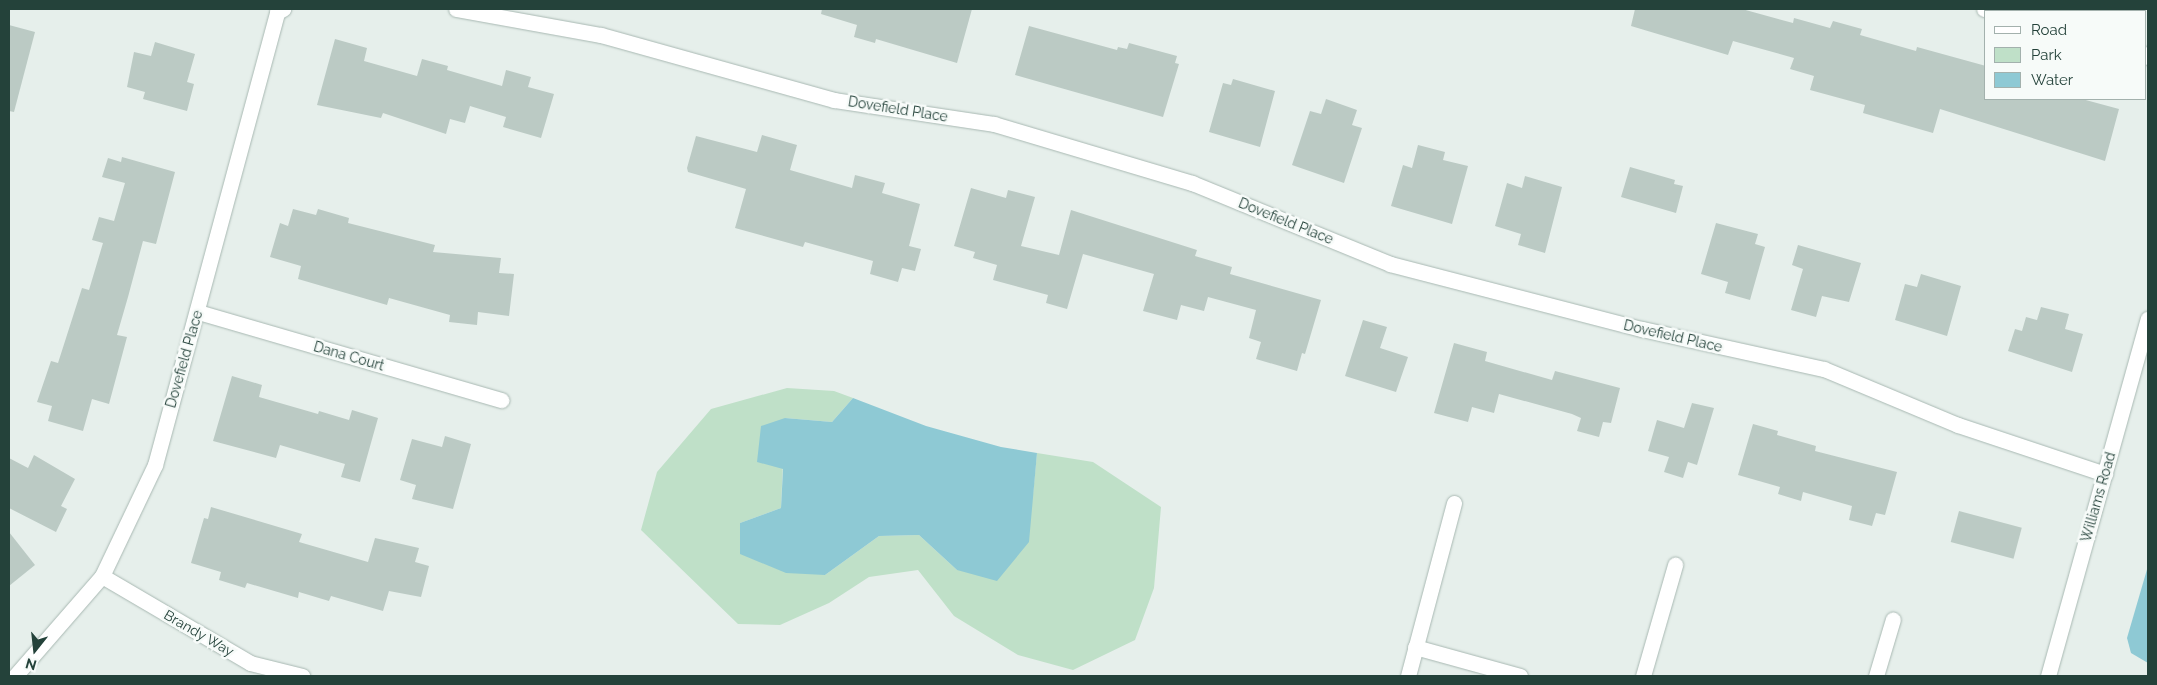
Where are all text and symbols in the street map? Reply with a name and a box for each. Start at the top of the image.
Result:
legend [1984,10,2147,100]
text: Road [2031,21,2067,39]
text: Park [2031,46,2062,64]
text: Water [2031,71,2073,89]
street label: Dovefield Place [847,93,949,125]
street label: Dovefield Place [1236,194,1336,248]
street label: Dovefield Place [162,308,206,410]
street label: Dovefield Place [1622,316,1724,356]
street label: Dana Court [312,338,386,374]
street label: Williams Road [2077,450,2119,544]
street label: Brandy Way [161,606,237,660]
north arrow [10,625,60,675]
text: N [24,655,38,674]

